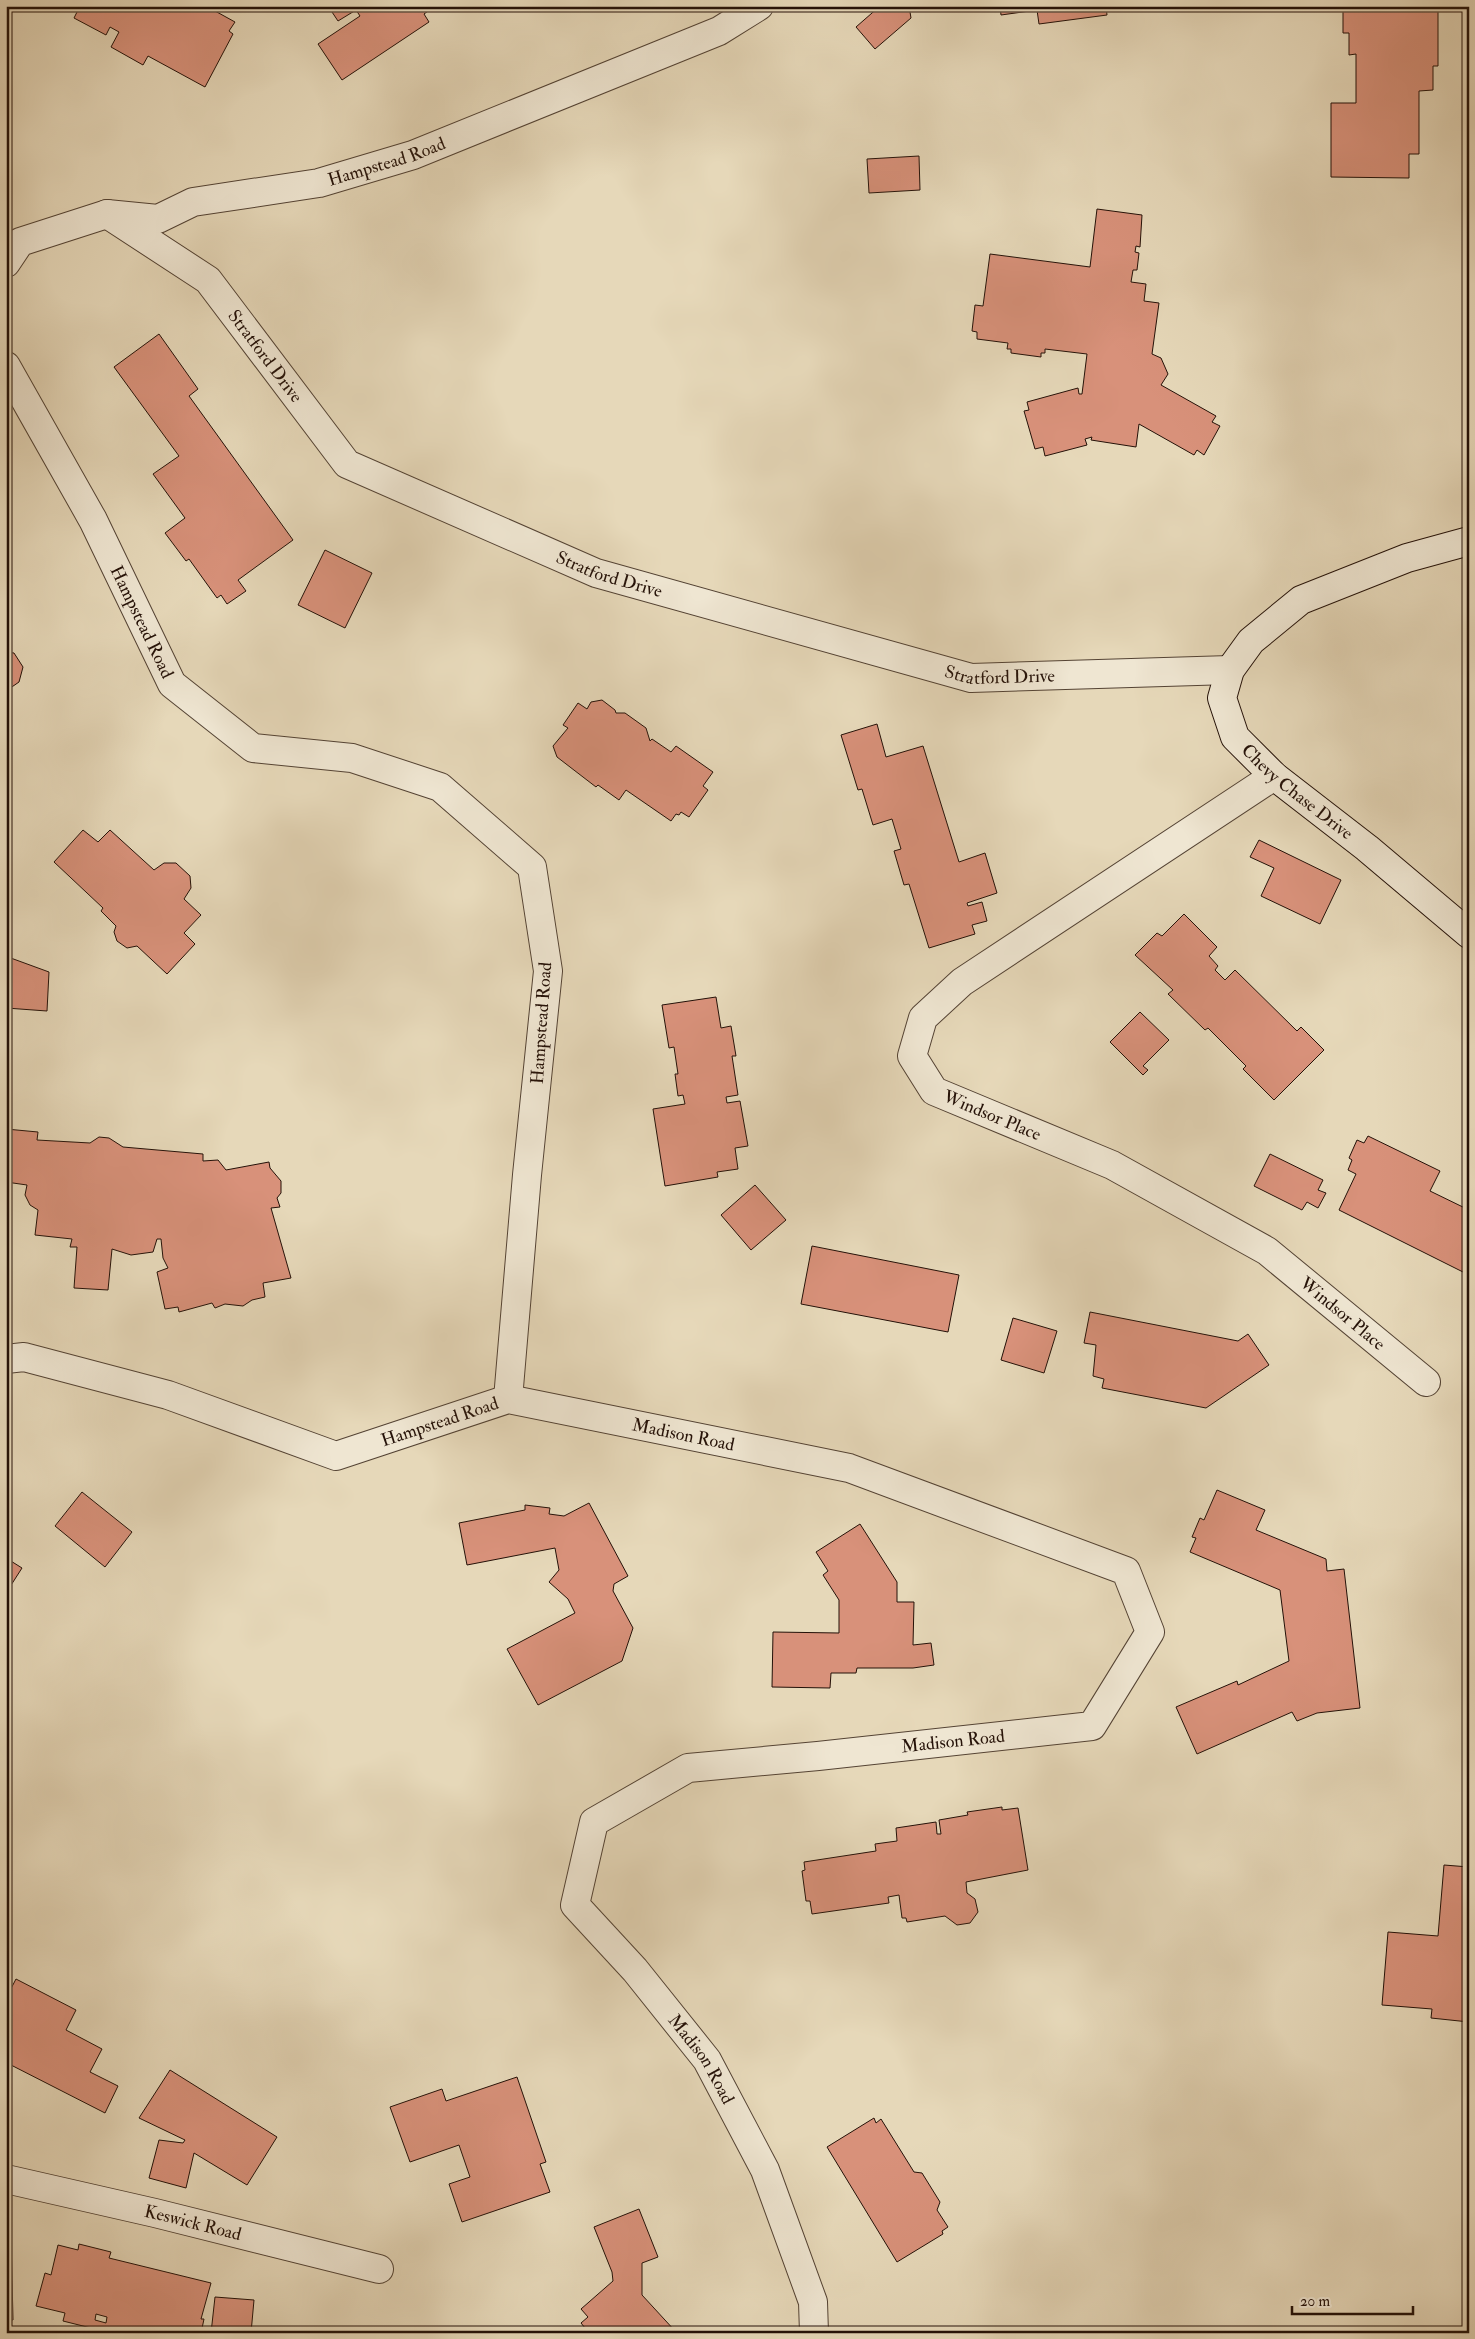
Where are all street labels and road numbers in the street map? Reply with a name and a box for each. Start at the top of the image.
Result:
street label: Hampstead Road [325,132,449,192]
street label: Stratford Drive [223,305,308,408]
street label: Stratford Drive [552,546,665,603]
street label: Hampstead Road [105,562,179,682]
street label: Stratford Drive [942,660,1056,691]
street label: Chevy Chase Drive [1236,739,1358,845]
street label: Hampstead Road [526,961,557,1085]
street label: Windsor Place [939,1085,1045,1146]
street label: Windsor Place [1294,1271,1390,1356]
street label: Hampstead Road [378,1392,502,1452]
street label: Madison Road [630,1413,737,1457]
street label: Madison Road [900,1725,1006,1758]
street label: Madison Road [663,2010,739,2108]
street label: Keswick Road [142,2200,244,2246]

